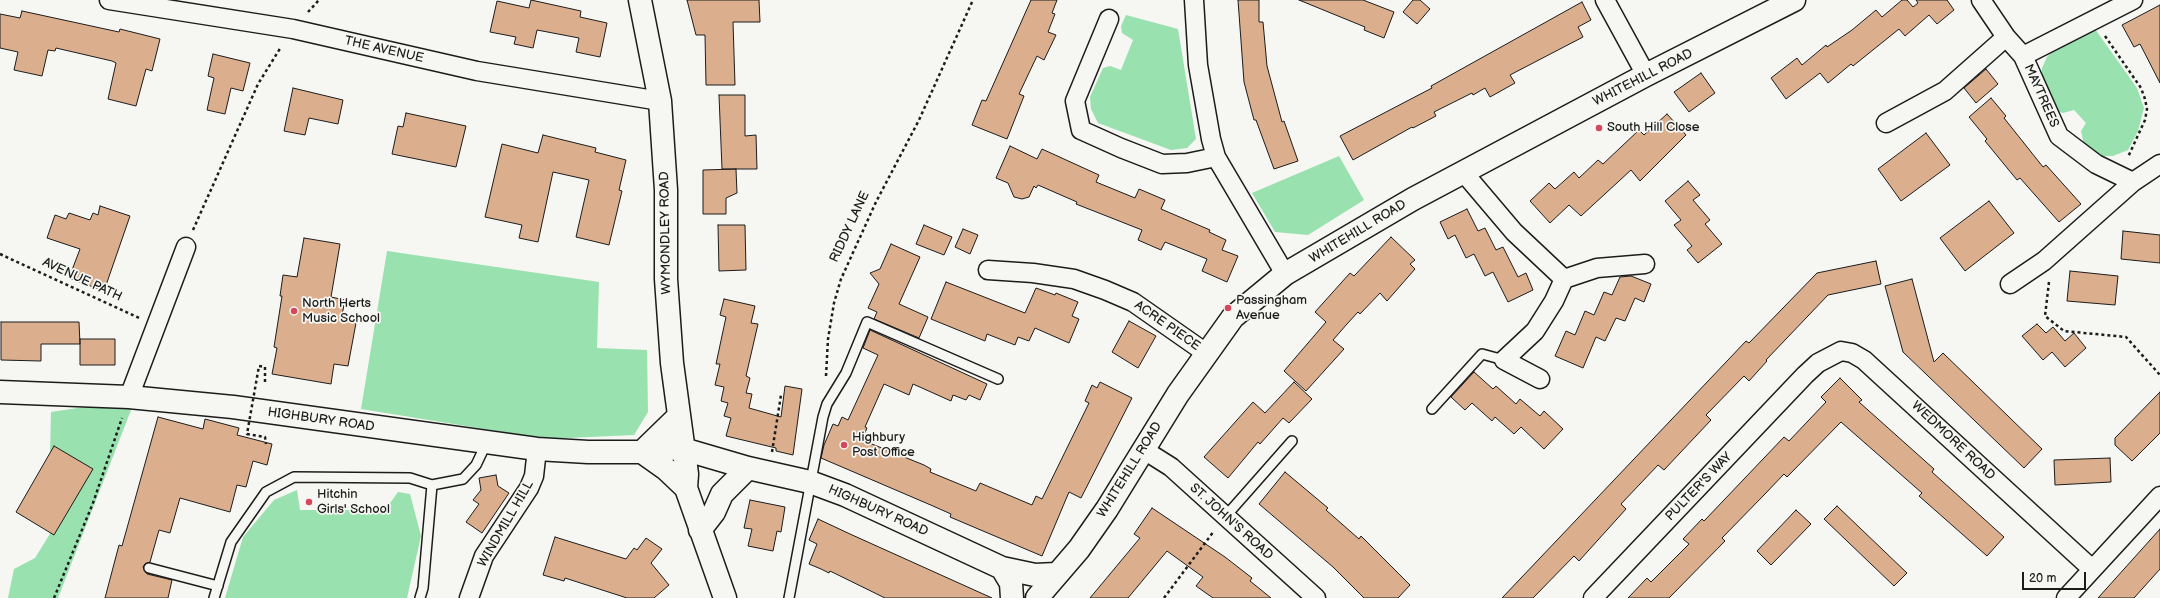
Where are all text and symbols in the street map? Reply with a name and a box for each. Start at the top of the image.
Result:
street label: THE AVENUE [343,33,425,67]
street label: WHITEHILL ROAD [1590,46,1696,110]
street label: MAYTREES [2020,62,2062,130]
place label: South Hill Close [1607,120,1699,136]
marker: South Hill Close [1594,123,1604,133]
street label: WYMONDLEY ROAD [657,171,675,295]
street label: RIDDY LANE [827,189,873,265]
street label: WHITEHILL ROAD [1307,197,1409,267]
street label: AVENUE PATH [40,255,124,305]
place label: Passingham Avenue [1236,293,1307,324]
place label: North Herts Music School [302,296,380,327]
street label: ACRE PIECE [1131,298,1203,354]
marker: Passingham Avenue [1223,303,1233,313]
marker: North Herts Music School [289,306,299,316]
street label: WEDMORE ROAD [1908,398,1998,484]
street label: HIGHBURY ROAD [267,405,375,435]
street label: WHITEHILL ROAD [1094,419,1166,521]
place label: Highbury Post Office [852,430,915,461]
marker: Highbury Post Office [839,440,849,450]
street label: PULTER'S WAY [1662,450,1736,524]
street label: WINDMILL HILL [475,478,537,570]
street label: ST. JOHN'S ROAD [1186,481,1276,563]
street label: HIGHBURY ROAD [826,482,930,540]
place label: Hitchin Girls' School [317,487,390,518]
marker: Hitchin Girls' School [304,497,314,507]
scale bar [2024,564,2088,590]
text: 20 m [2029,571,2056,586]

